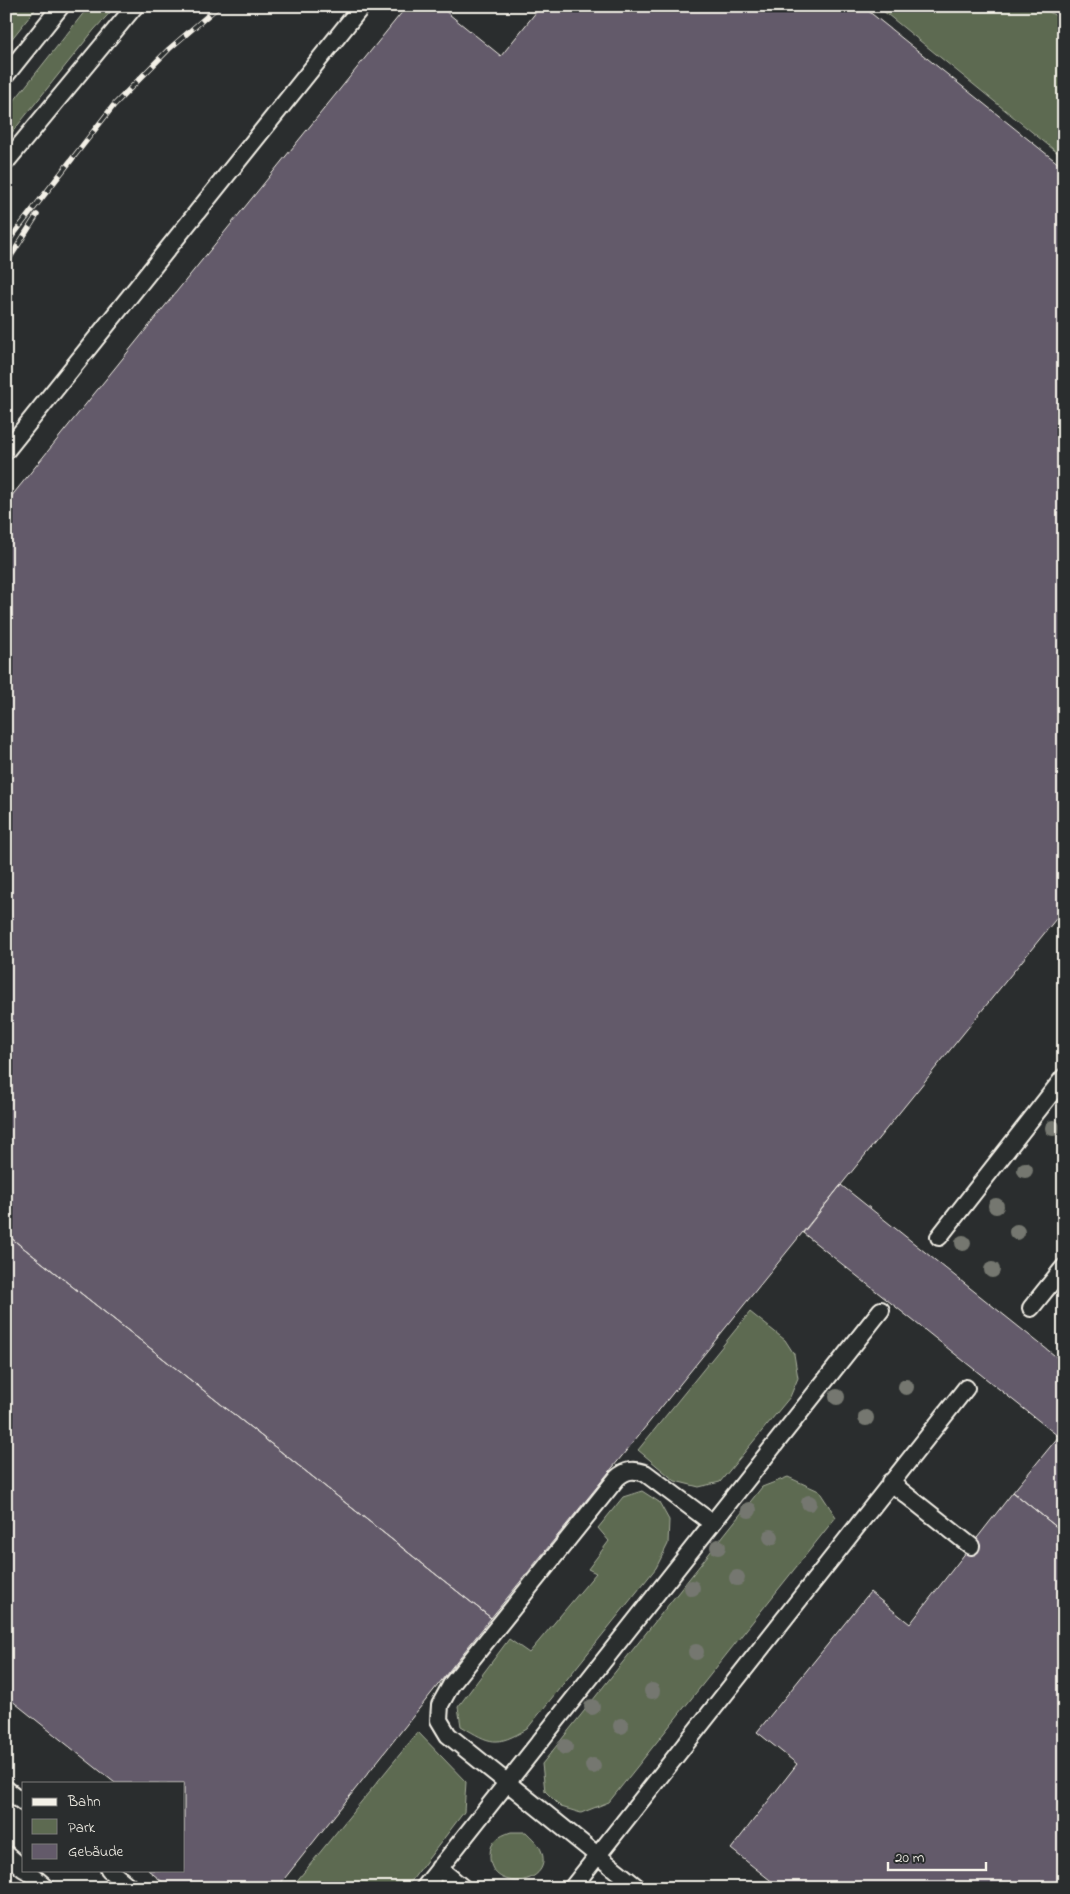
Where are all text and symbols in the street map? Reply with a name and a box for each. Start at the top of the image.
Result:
legend [22,1782,185,1872]
text: Bahn [67,1791,101,1813]
text: Park [68,1817,96,1839]
scale bar [888,1839,985,1871]
text: Gebäude [68,1841,124,1863]
text: 20 m [895,1847,925,1869]

